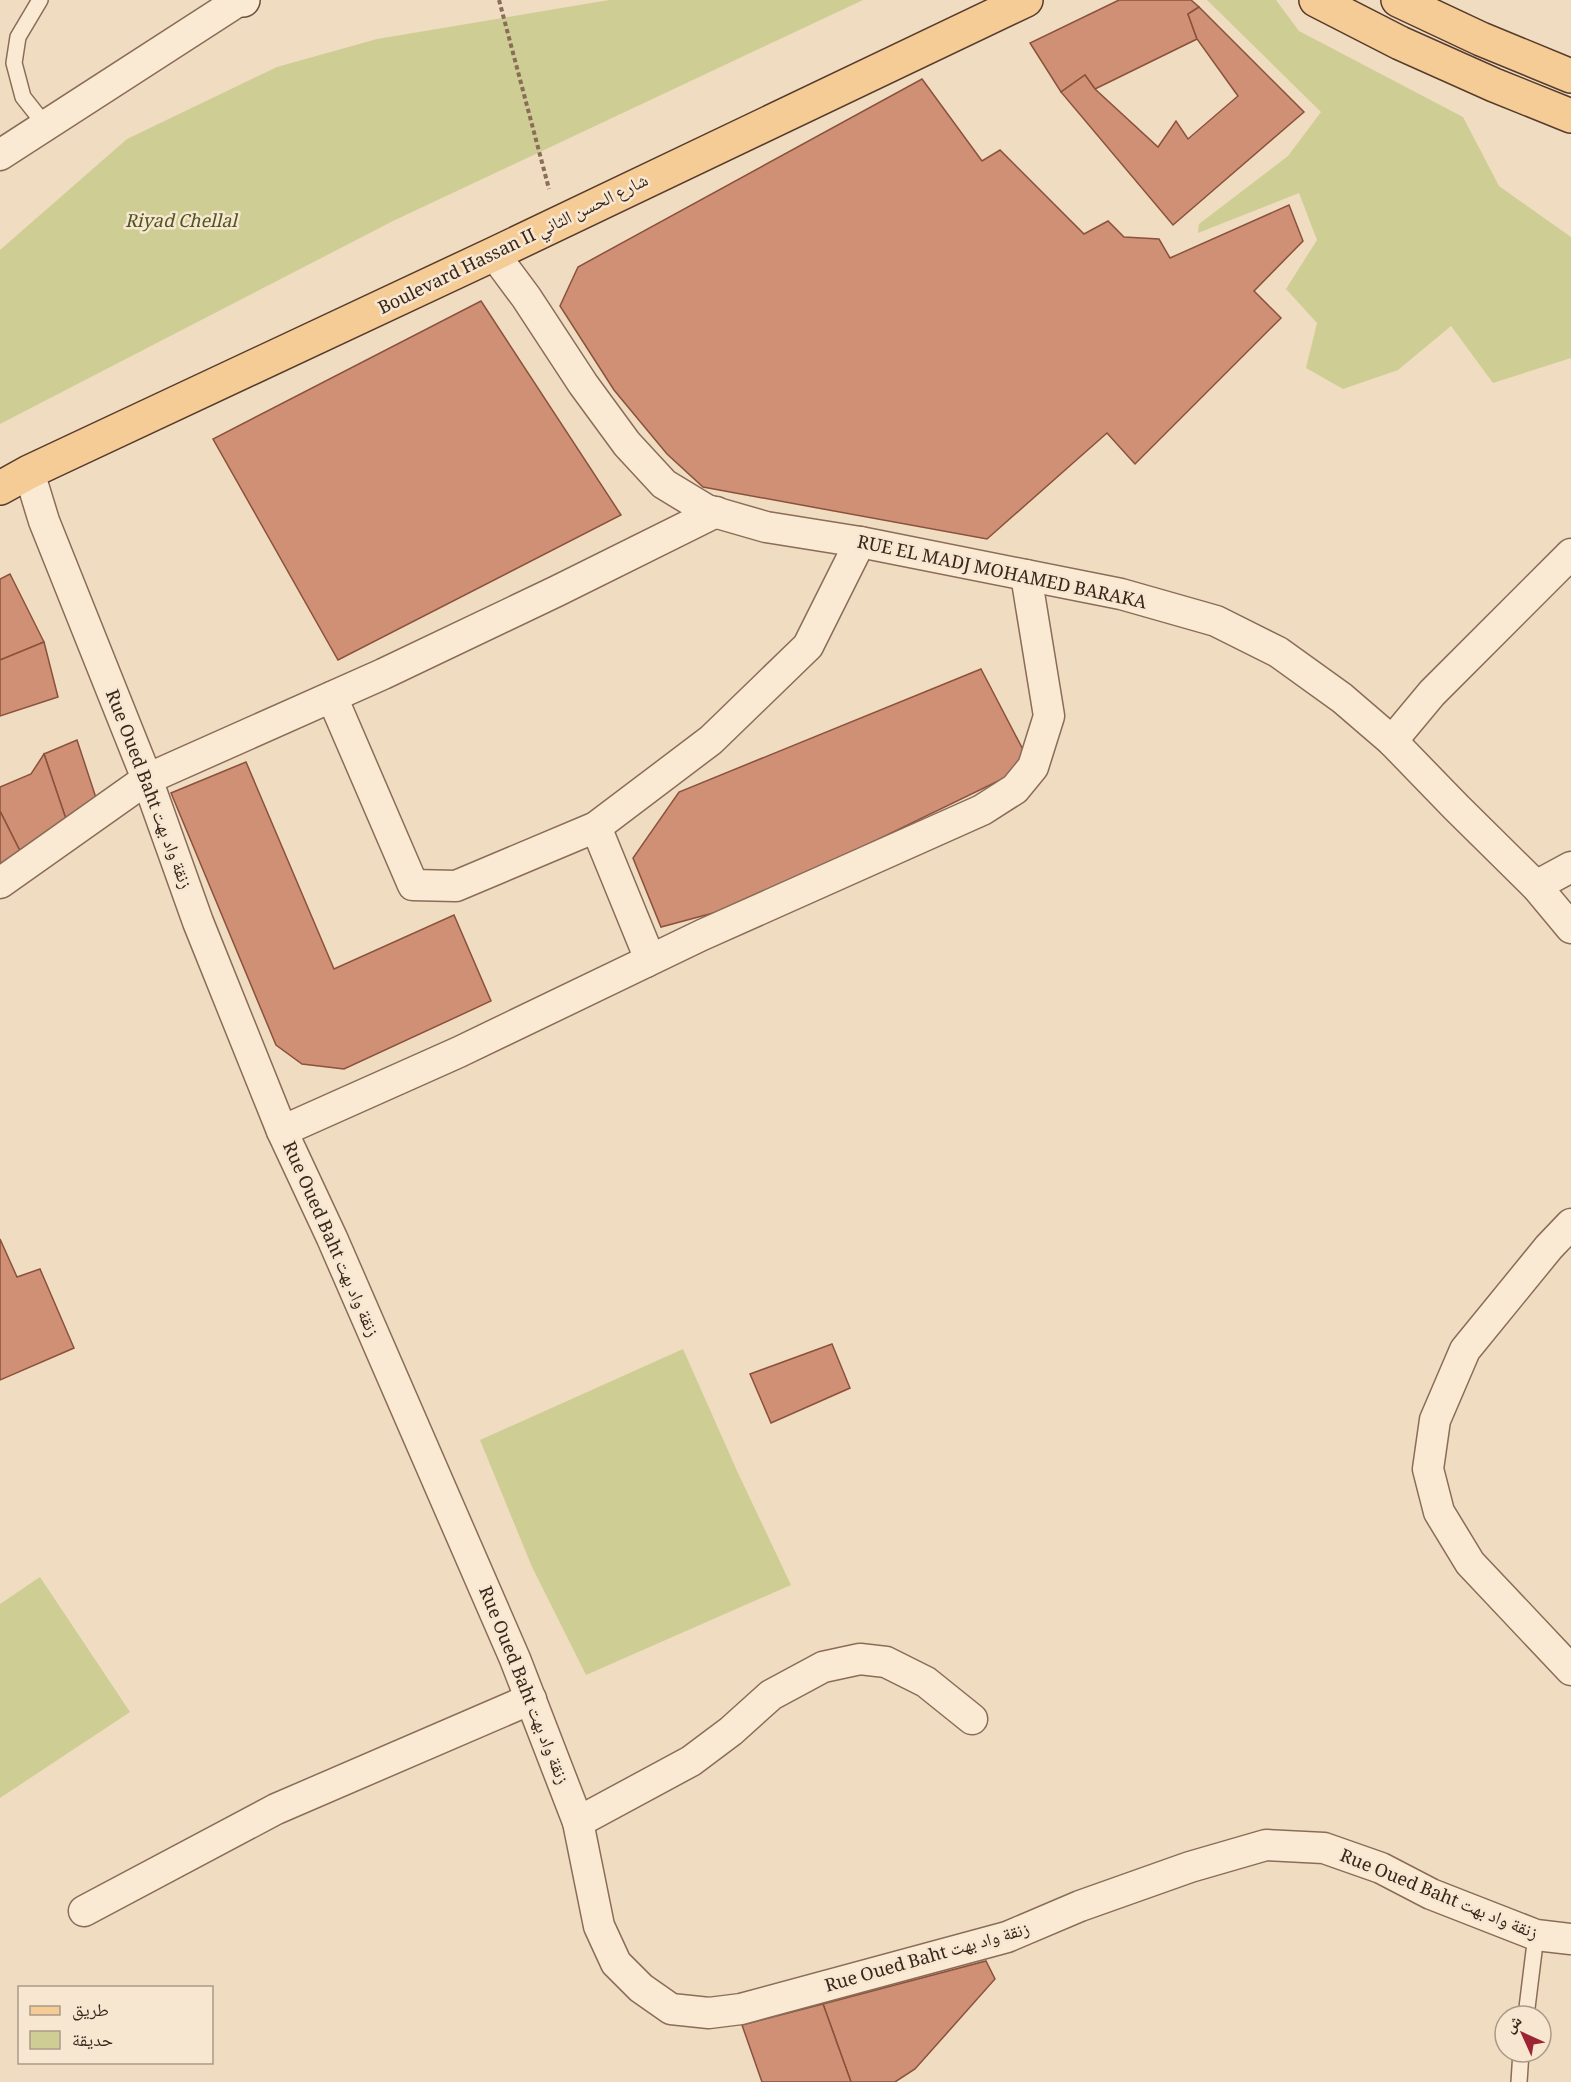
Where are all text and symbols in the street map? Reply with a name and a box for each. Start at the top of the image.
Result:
street label: Boulevard Hassan II شارع الحسن الثاني [374,167,654,325]
park label: Riyad Chellal [125,208,239,238]
street label: RUE EL MADJ MOHAMED BARAKA [854,529,1150,619]
street label: Rue Oued Baht زنقة واد بهت [95,686,199,894]
street label: Rue Oued Baht زنقة واد بهت [272,1137,386,1343]
street label: Rue Oued Baht زنقة واد بهت [469,1582,576,1789]
street label: Rue Oued Baht زنقة واد بهت [1335,1842,1542,1949]
street label: Rue Oued Baht زنقة واد بهت [822,1915,1033,2003]
legend [18,1986,213,2064]
text: طريق [72,1997,109,2027]
north arrow [1493,2004,1553,2064]
text: ش [1499,2010,1530,2041]
text: حديقة [72,2027,113,2057]

